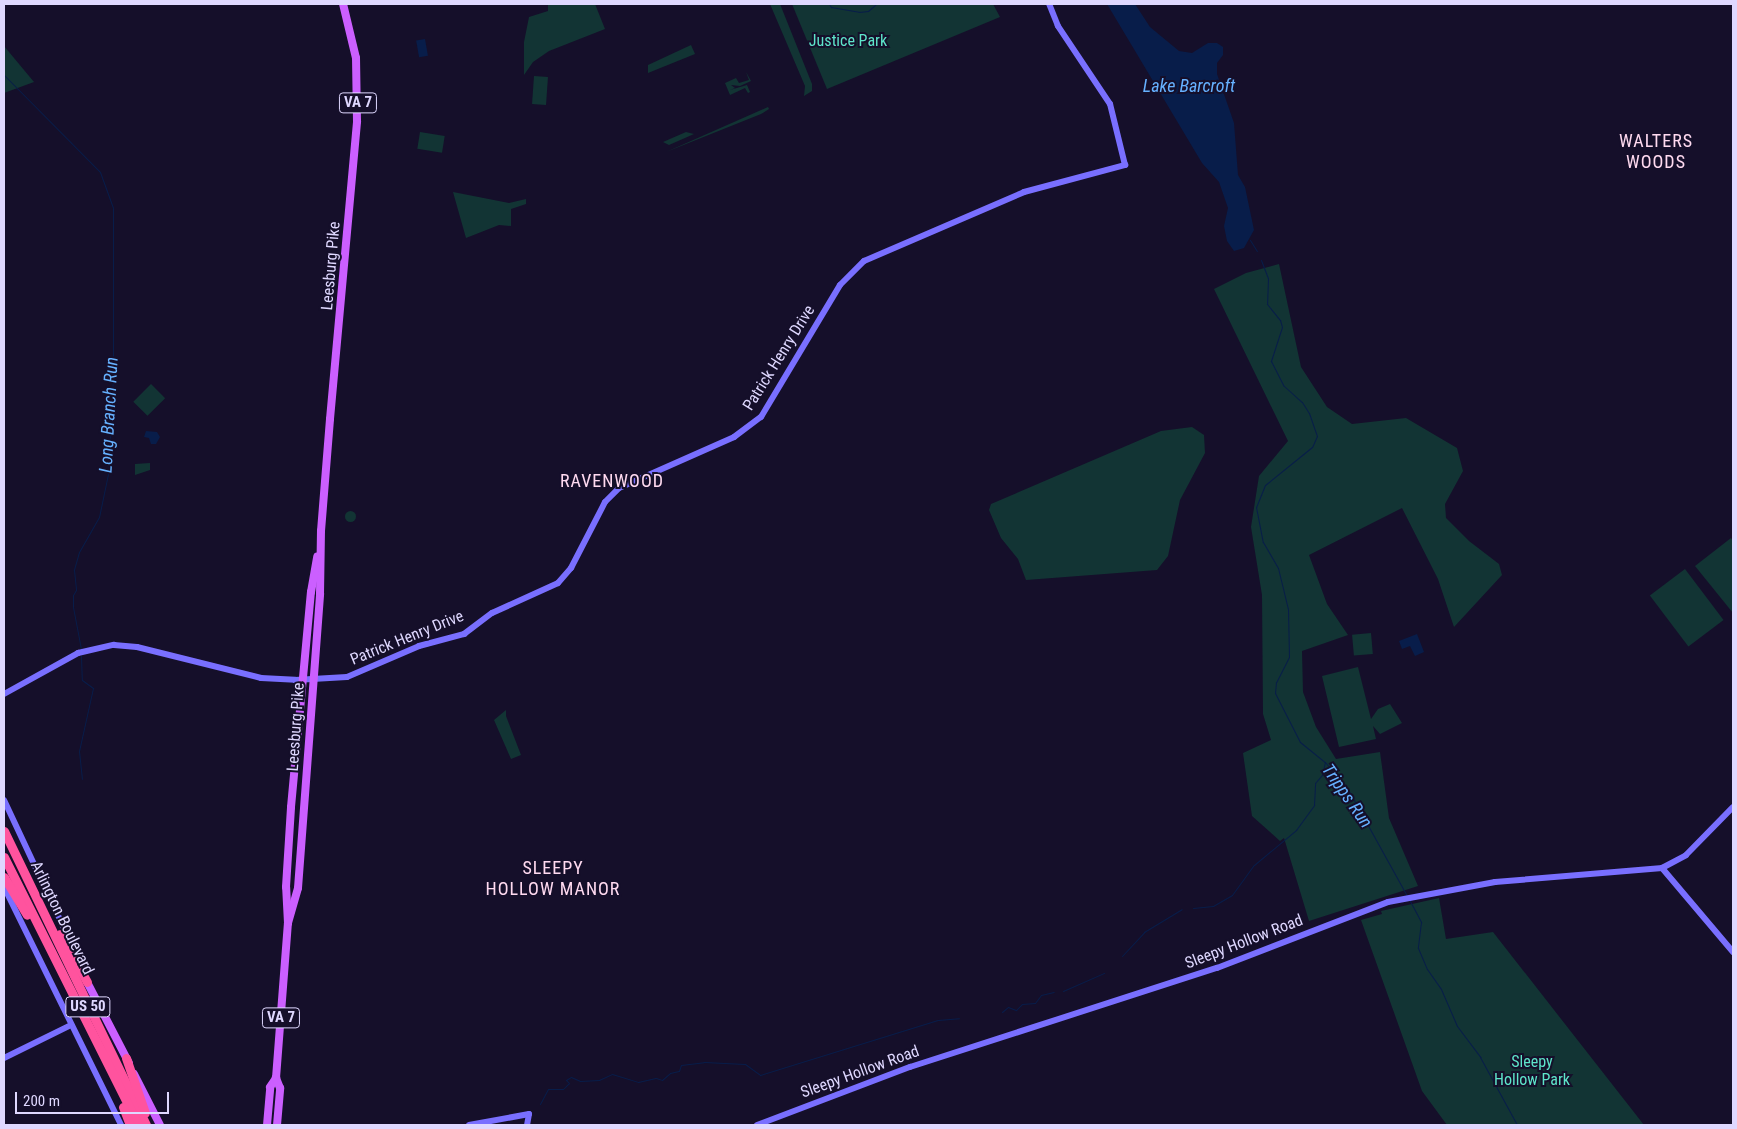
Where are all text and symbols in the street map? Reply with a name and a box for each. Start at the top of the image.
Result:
park label: Justice Park [809,31,887,51]
water label: Lake Barcroft [1143,75,1235,97]
road number: VA 7 [338,90,378,116]
district label: WALTERS WOODS [1618,131,1694,173]
street label: Leesburg Pike [318,221,344,311]
street label: Patrick Henry Drive [739,302,819,414]
water label: Long Branch Run [95,356,123,474]
district label: RAVENWOOD [559,470,665,492]
street label: Patrick Henry Drive [348,607,466,669]
street label: Leesburg Pike [283,682,309,772]
water label: Tripps Run [1317,760,1377,832]
street label: Arlington Boulevard [26,858,98,978]
district label: SLEEPY HOLLOW MANOR [484,858,622,901]
street label: Sleepy Hollow Road [1182,911,1306,973]
road number: US 50 [64,994,112,1020]
road number: VA 7 [261,1006,301,1030]
street label: Sleepy Hollow Road [798,1042,922,1102]
park label: Sleepy Hollow Park [1494,1052,1570,1090]
scale bar [18,1082,171,1114]
text: 200 m [23,1092,60,1110]

